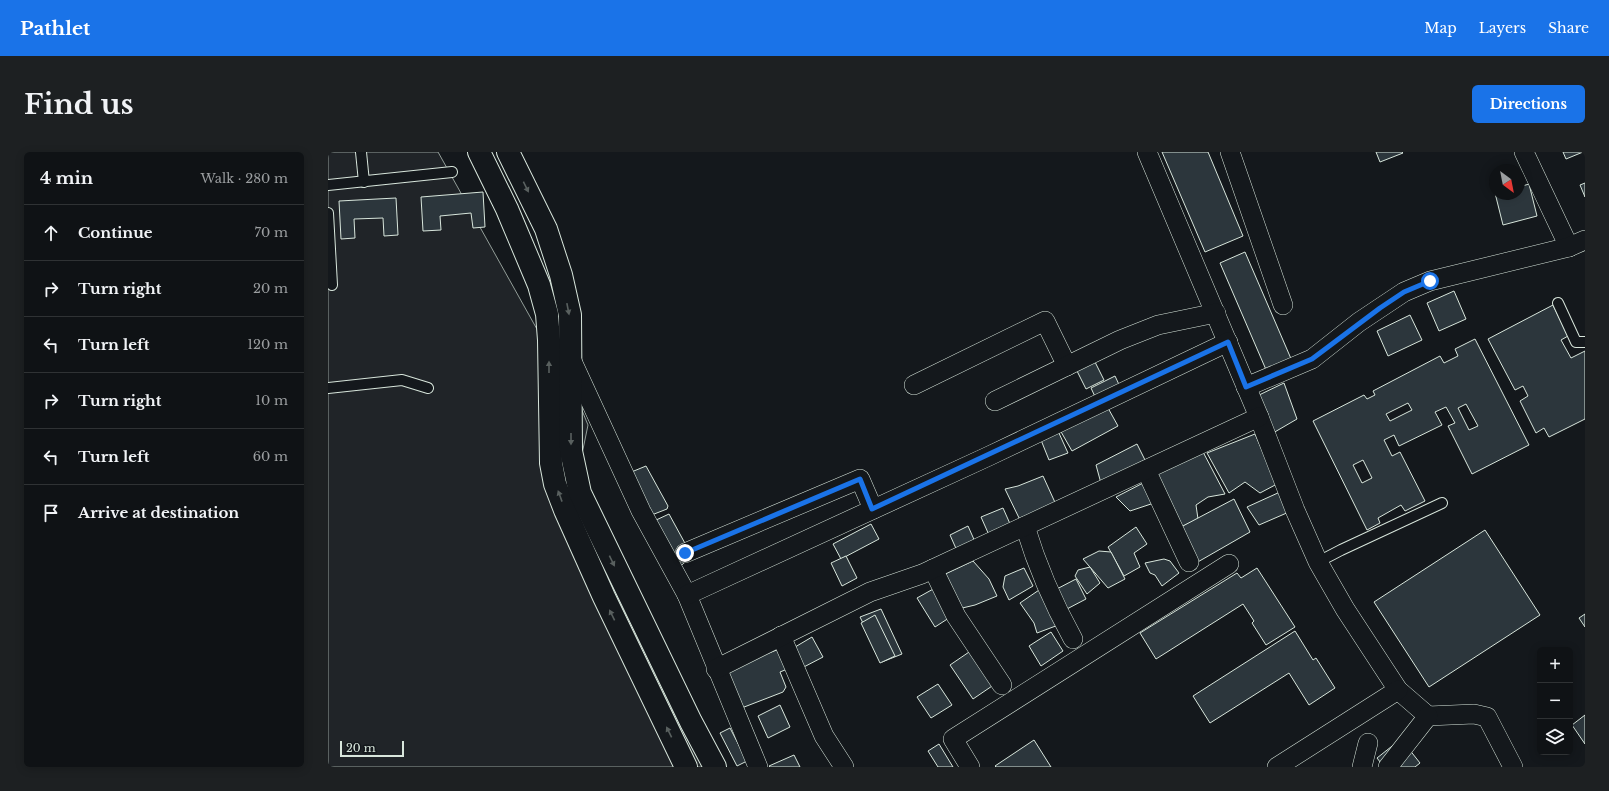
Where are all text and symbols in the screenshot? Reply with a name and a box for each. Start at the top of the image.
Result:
text: Pathlet [20,17,90,40]
text: Map [1424,19,1457,37]
text: Layers [1479,19,1526,37]
text: Share [1548,19,1589,37]
button: Directions [1472,85,1585,123]
text: Find us [24,87,134,122]
north arrow [1489,164,1525,200]
text: 4 min [40,168,93,189]
text: Walk · 280 m [201,170,288,187]
one-way arrow [523,181,530,192]
icon: ahead [40,222,62,244]
text: Continue [78,223,153,242]
text: 70 m [255,224,288,241]
route start [1421,272,1439,290]
icon: right [40,278,62,300]
text: Turn right [78,279,161,298]
text: 20 m [253,280,288,297]
one-way arrow [566,303,572,315]
icon: left [40,334,62,356]
text: Turn left [78,335,149,354]
text: 120 m [247,336,288,353]
one-way arrow [546,360,552,373]
icon: right [40,390,62,412]
text: Turn right [78,391,161,410]
text: 10 m [255,392,288,409]
one-way arrow [568,433,574,446]
icon: left [40,446,62,468]
text: Turn left [78,447,149,466]
text: 60 m [253,448,288,465]
one-way arrow [556,490,562,502]
icon: arrive [40,502,62,524]
text: Arrive at destination [78,503,239,522]
route end [676,544,694,562]
one-way arrow [609,555,615,566]
one-way arrow [609,609,615,621]
map controls [1537,647,1573,755]
button: + [1537,647,1573,683]
button: − [1537,683,1573,719]
button: layers [1537,719,1573,755]
one-way arrow [666,726,672,738]
scale bar [340,739,404,758]
text: 20 m [346,741,376,755]

